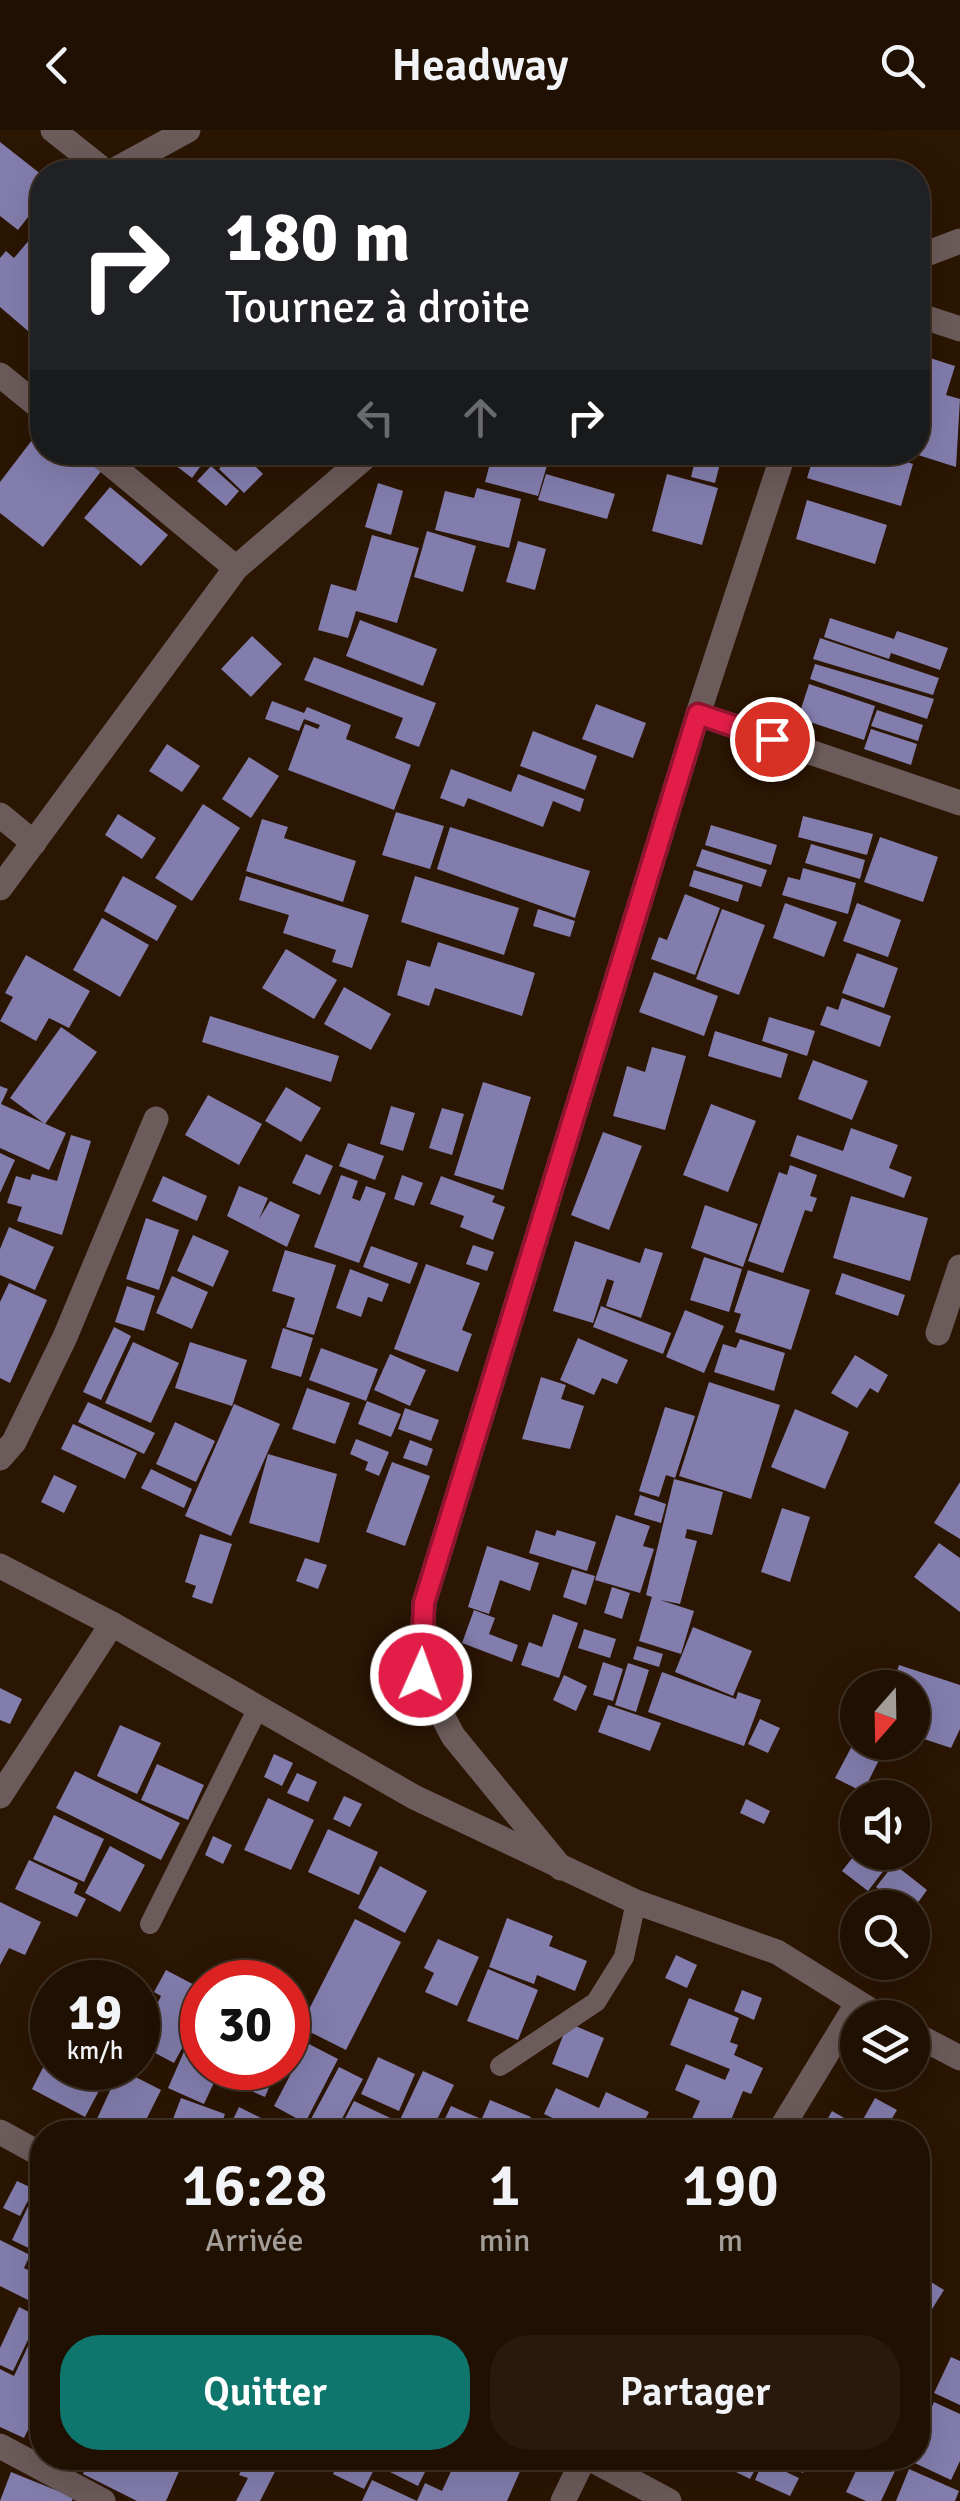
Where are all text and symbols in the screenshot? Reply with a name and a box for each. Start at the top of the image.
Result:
icon: back [30,38,85,93]
text: Headway [392,38,568,93]
icon: search [875,38,930,93]
text: 180 m [225,194,410,280]
icon: right [60,200,190,330]
text: Tournez à droite [225,280,531,335]
icon: left [348,390,403,445]
icon: ahead [453,390,508,445]
icon: right [558,390,613,445]
pin [730,697,815,782]
icon: arrive [745,712,800,767]
position arrow [369,1623,473,1727]
north arrow [840,1670,930,1760]
map controls [840,1670,930,2090]
button: sound [840,1780,930,1870]
button: search [840,1890,930,1980]
speed limit sign: 30 [180,1960,310,2090]
text: 19 [68,1982,122,2044]
button: layers [840,2000,930,2090]
text: km/h [67,2035,123,2066]
text: 16:28 [181,2149,328,2223]
text: 1 [488,2149,521,2223]
text: 190 [682,2149,779,2223]
text: Arrivée [205,2221,304,2260]
text: min [479,2221,530,2260]
text: m [717,2221,743,2260]
button: Quitter [60,2335,470,2450]
button: Partager [490,2335,900,2450]

